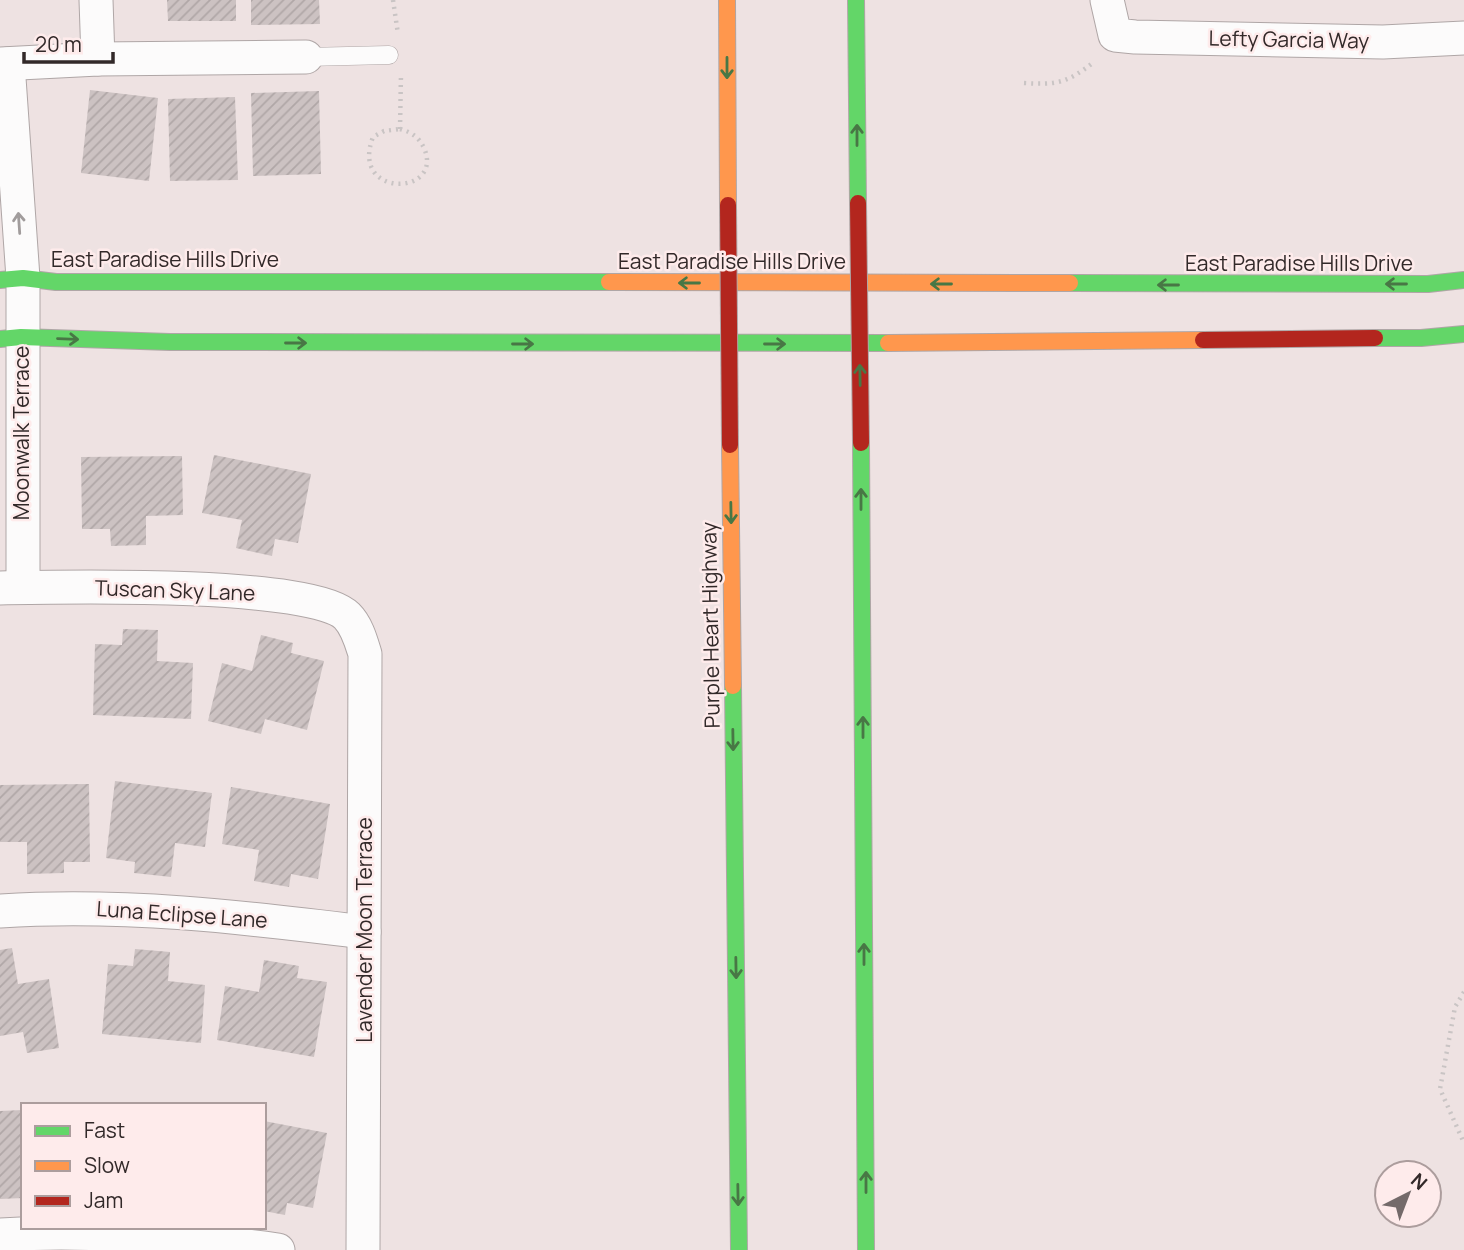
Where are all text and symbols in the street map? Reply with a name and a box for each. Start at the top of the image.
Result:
scale bar [24,21,114,65]
street label: Lefty Garcia Way [1209,24,1370,54]
text: 20 m [35,30,82,58]
one-way arrow [720,56,734,79]
one-way arrow [850,124,864,147]
one-way arrow [12,212,25,234]
street label: East Paradise Hills Drive [51,245,279,273]
street label: East Paradise Hills Drive [618,247,846,275]
street label: East Paradise Hills Drive [1185,249,1413,277]
one-way arrow [678,276,701,290]
one-way arrow [930,277,953,291]
one-way arrow [1385,277,1408,291]
one-way arrow [1157,278,1180,292]
one-way arrow [56,332,79,345]
one-way arrow [284,336,307,350]
one-way arrow [511,337,534,351]
one-way arrow [763,337,786,351]
street label: Moonwalk Terrace [7,346,35,520]
one-way arrow [853,363,867,386]
one-way arrow [854,488,868,511]
one-way arrow [724,501,737,524]
street label: Purple Heart Highway [694,521,726,729]
street label: Tuscan Sky Lane [94,573,256,607]
one-way arrow [856,716,870,739]
one-way arrow [726,729,740,752]
street label: Lavender Moon Terrace [350,817,378,1043]
street label: Luna Eclipse Lane [96,894,269,934]
one-way arrow [857,943,871,966]
one-way arrow [729,956,743,979]
legend [21,1103,266,1229]
text: Fast [84,1116,125,1144]
text: Slow [84,1151,130,1179]
north arrow [1373,1159,1443,1229]
text: N [1406,1167,1433,1196]
one-way arrow [859,1171,873,1194]
one-way arrow [732,1184,745,1207]
text: Jam [84,1186,123,1214]

